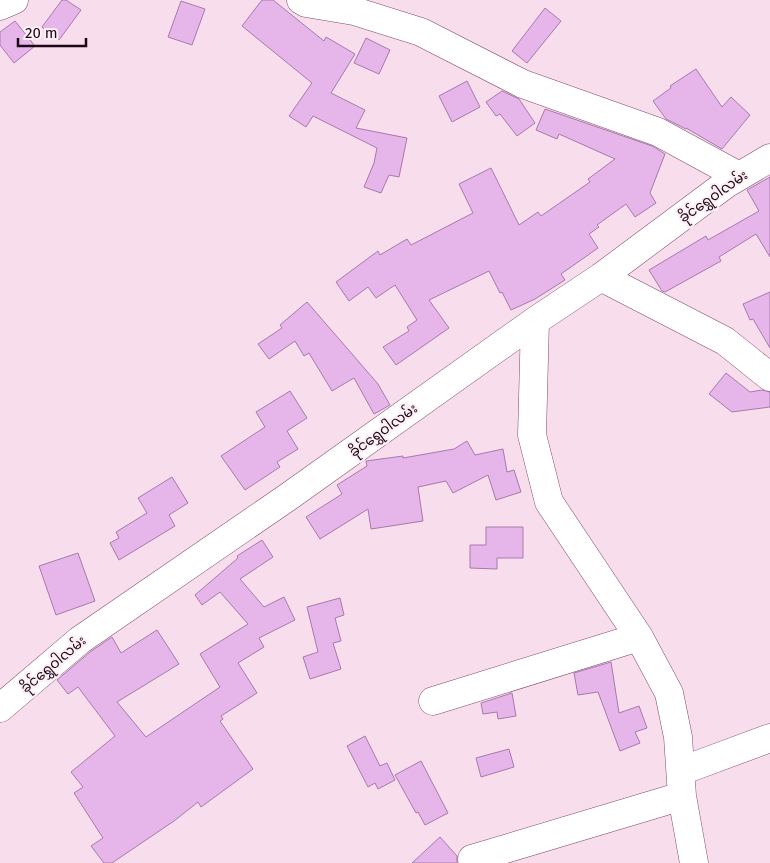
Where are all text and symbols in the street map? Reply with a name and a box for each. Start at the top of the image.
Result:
scale bar [18,15,85,47]
text: 20 m [25,24,58,42]
street label: ခိုင်ရွှေဝါလမ်း [674,165,753,229]
street label: ခိုင်ရွှေဝါလမ်း [345,398,422,463]
street label: ခိုင်ရွှေဝါလမ်း [16,631,91,699]

